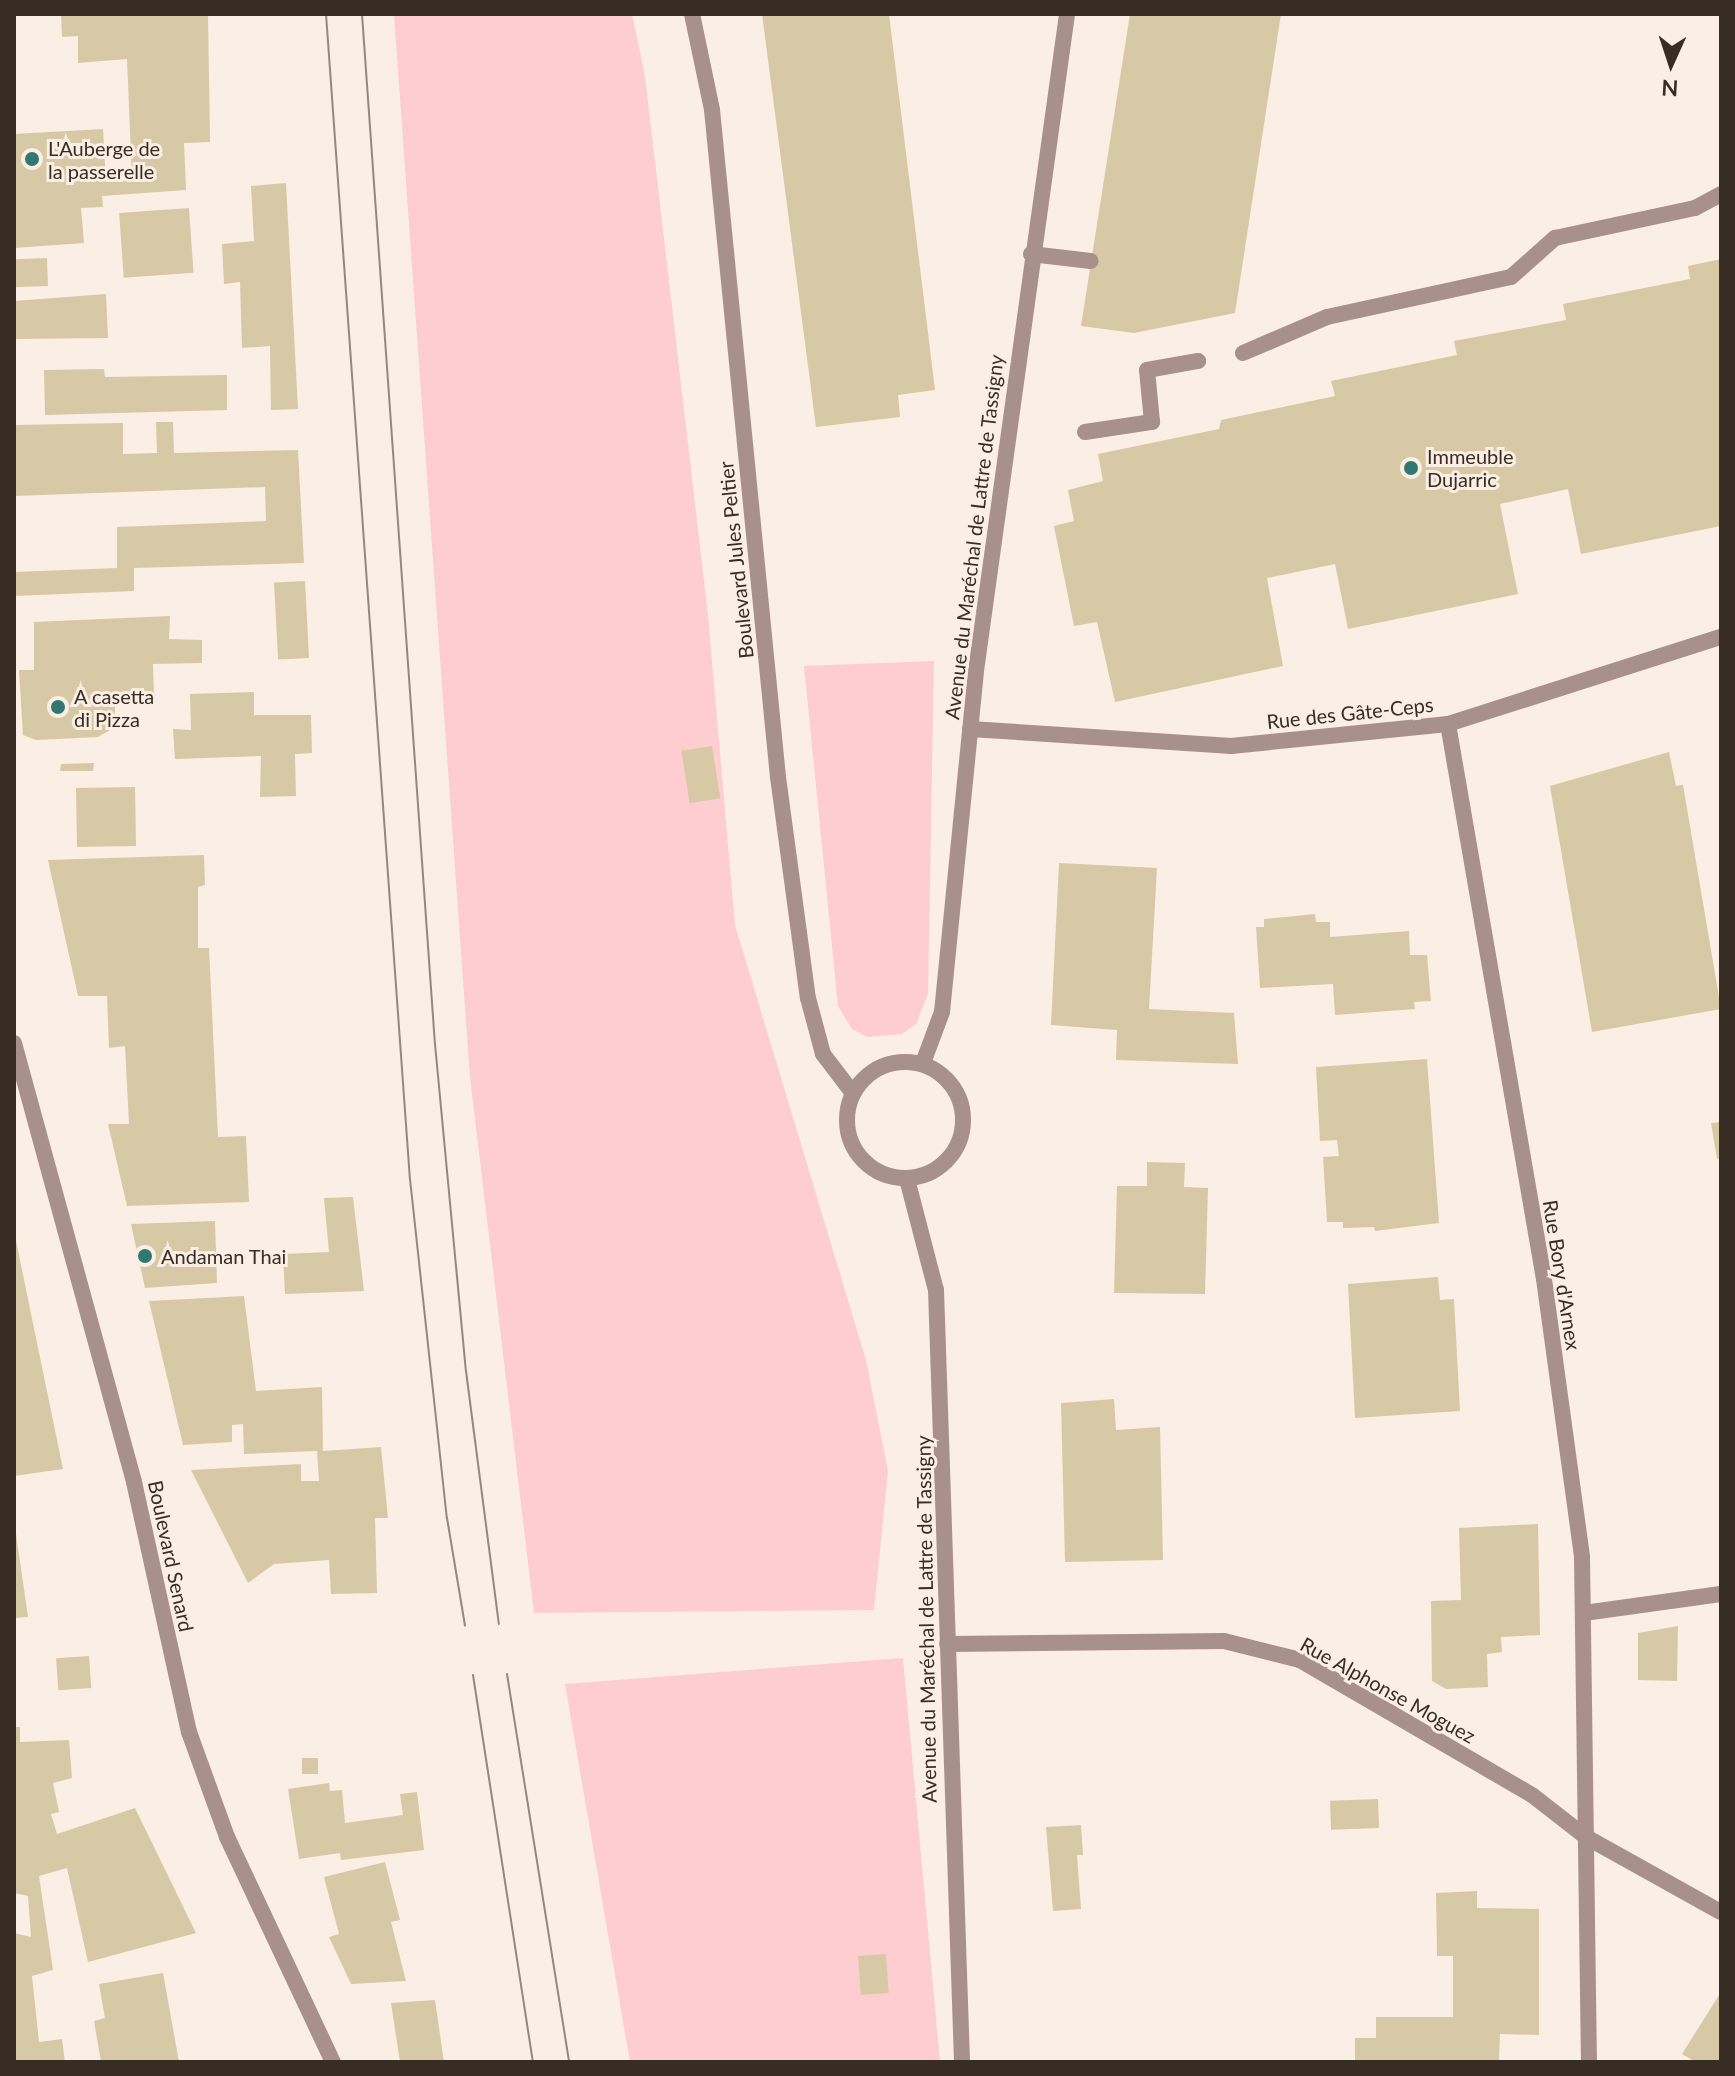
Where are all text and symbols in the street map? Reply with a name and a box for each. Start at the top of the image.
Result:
north arrow [1631,24,1711,104]
text: N [1661,75,1679,102]
place label: L'Auberge de la passerelle [48,136,160,183]
marker: L'Auberge de la passerelle [23,150,41,168]
street label: Avenue du Maréchal de Lattre de Tassigny [940,353,1008,721]
place label: Immeuble Dujarric [1427,444,1514,491]
marker: Immeuble Dujarric [1402,459,1420,477]
street label: Boulevard Jules Peltier [714,460,758,660]
place label: A casetta di Pizza [74,684,155,731]
street label: Rue des Gâte-Ceps [1265,692,1435,734]
marker: A casetta di Pizza [49,698,67,716]
street label: Rue Bory d'Arnex [1538,1198,1586,1352]
place label: Andaman Thai [161,1244,287,1268]
marker: Andaman Thai [136,1247,154,1265]
street label: Avenue du Maréchal de Lattre de Tassigny [911,1435,941,1803]
street label: Boulevard Senard [143,1478,199,1634]
street label: Rue Alphonse Moguez [1296,1632,1480,1748]

